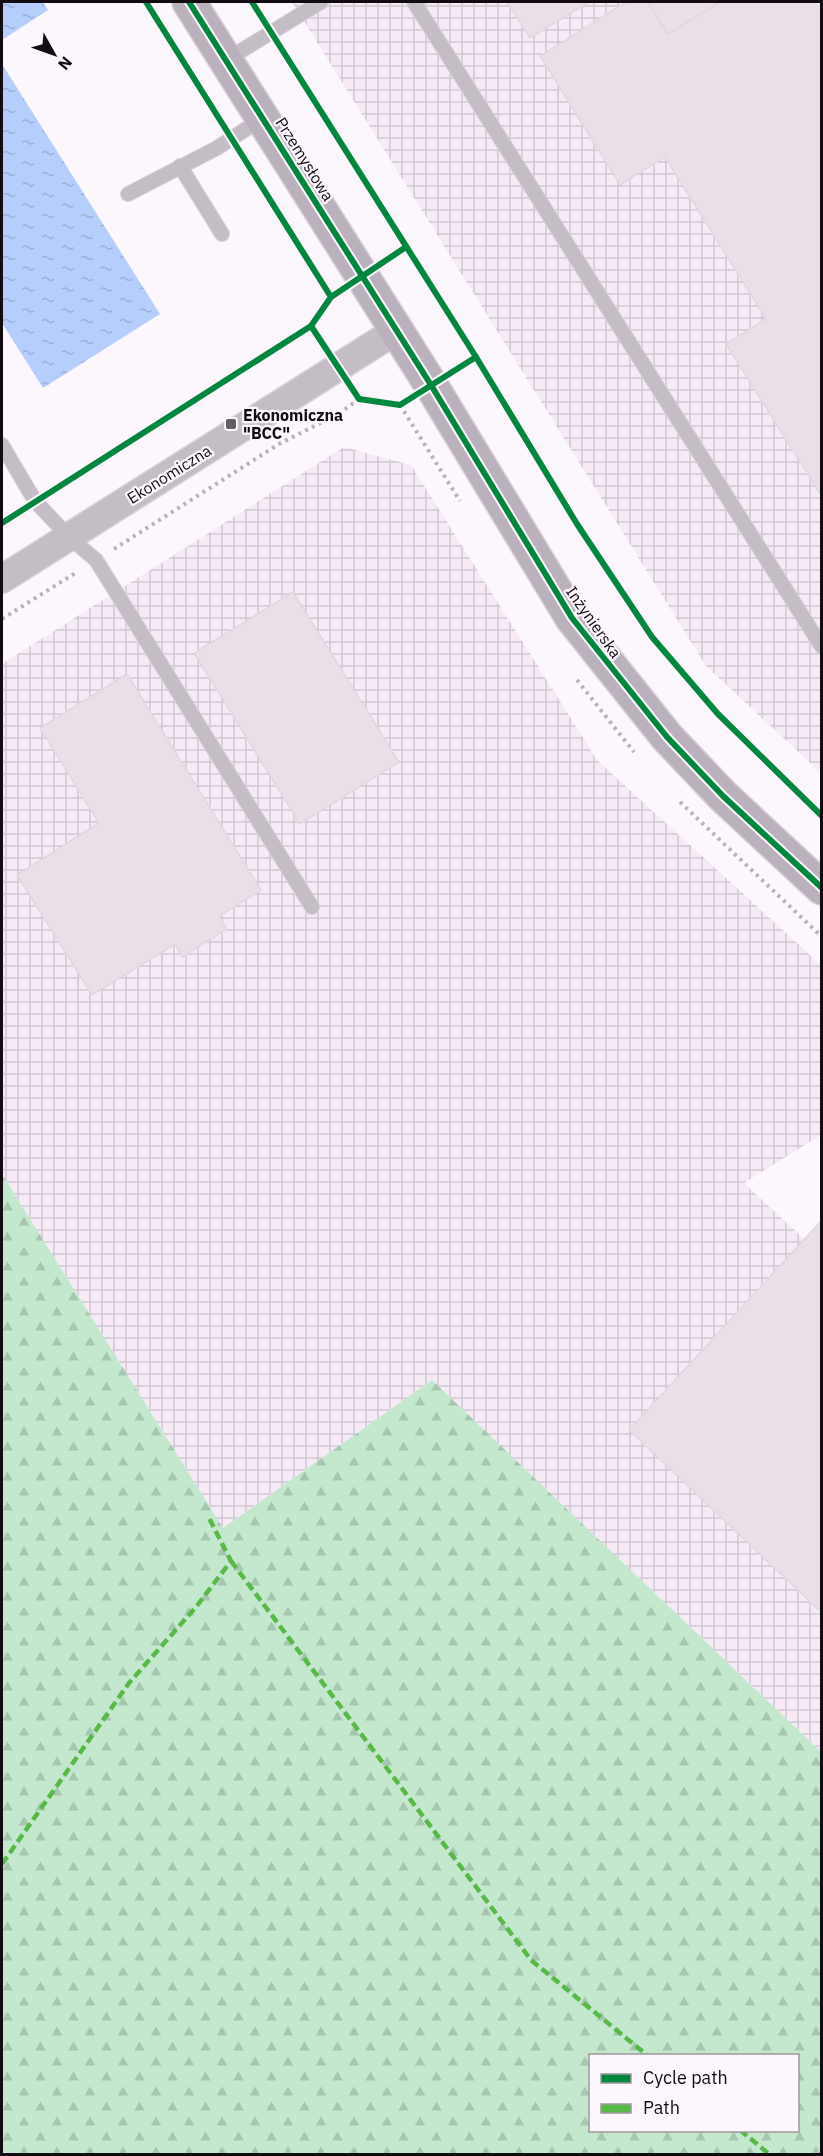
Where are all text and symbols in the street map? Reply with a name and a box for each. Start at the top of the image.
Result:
north arrow [24,24,84,84]
text: N [54,53,77,75]
street label: Przemysłowa [271,113,339,205]
place label: Ekonomiczna "BCC" [243,405,343,443]
marker: Ekonomiczna "BCC" [224,417,238,431]
street label: Ekonomiczna [123,440,215,508]
street label: Inżynierska [562,582,626,662]
legend [589,2054,799,2132]
text: Cycle path [643,2066,728,2089]
text: Path [643,2096,680,2119]

